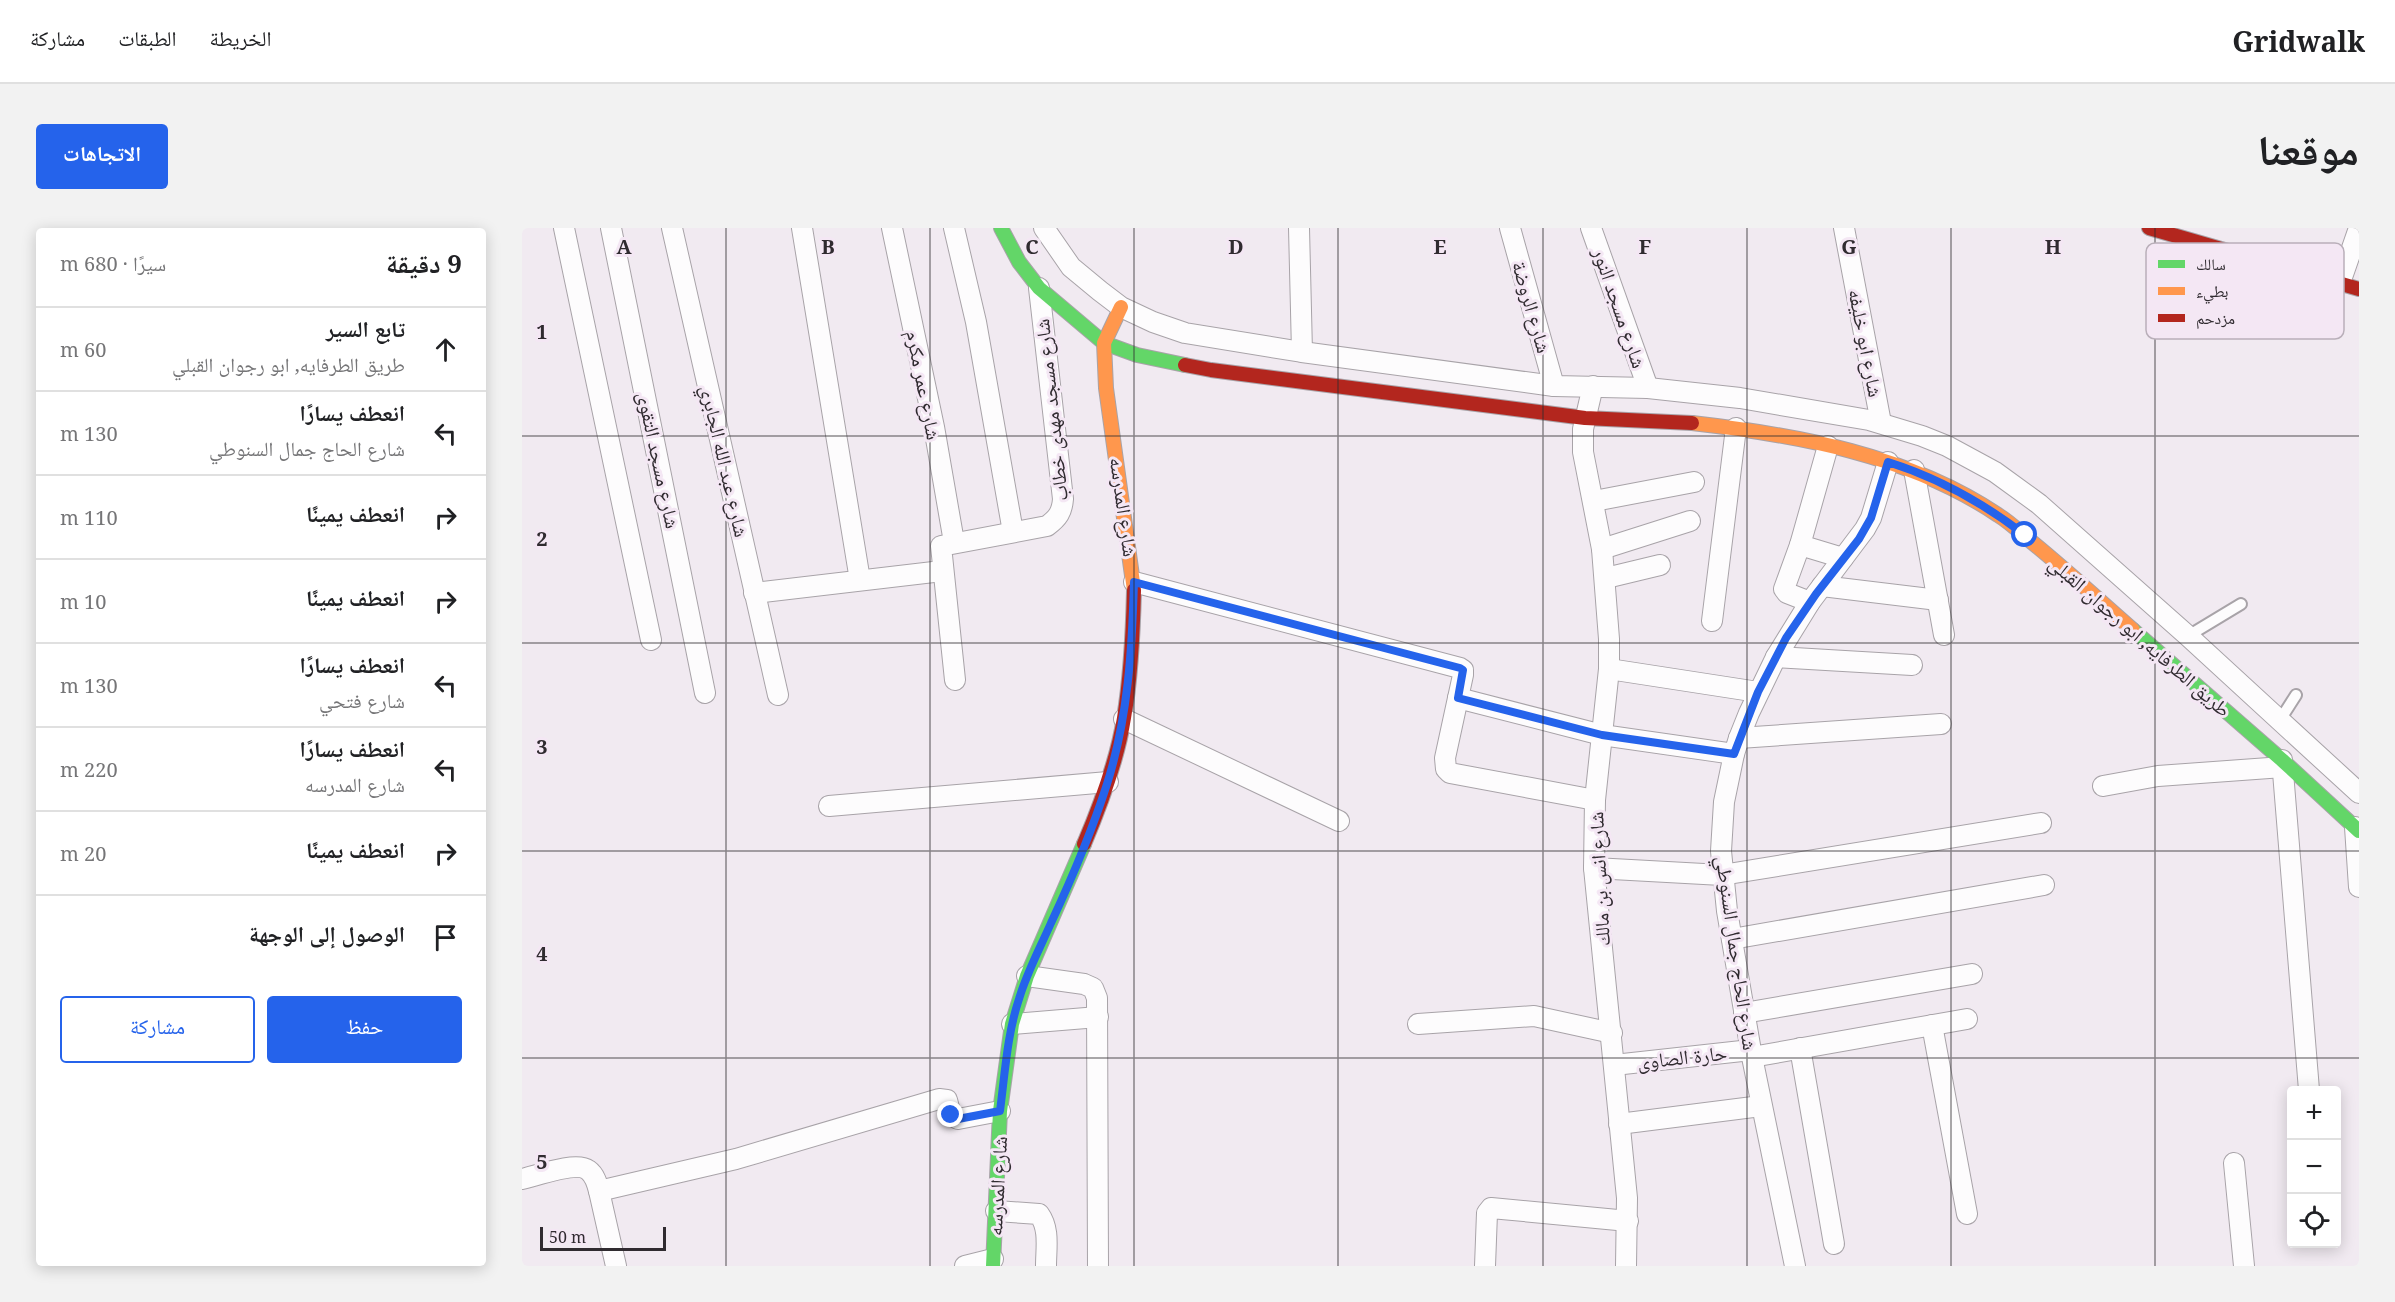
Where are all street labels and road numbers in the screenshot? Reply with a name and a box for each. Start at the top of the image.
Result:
street label: شارع مسجد النور [1586,243,1653,372]
street label: شارع الروضة [1506,258,1558,356]
street label: شارع ابو خليفه [1842,287,1890,399]
street label: شارع مسجد مهدى خطاب [1028,317,1074,503]
street label: شارع عمر مكرم [899,328,948,442]
street label: شارع عبد الله الجابري [691,382,756,540]
street label: شارع مسجد التقوى [631,389,687,531]
street label: شارع المدرسه [1104,456,1144,558]
street label: طريق الطرفايه, ابو رجوان القبلي [2041,549,2237,725]
street label: شارع انس بن مالك [1582,811,1616,947]
street label: شارع الحاج جمال السنوطي [1707,854,1764,1052]
street label: حارة الصاوى [1636,1039,1729,1075]
street label: شارع المدرسه [981,1135,1013,1237]

